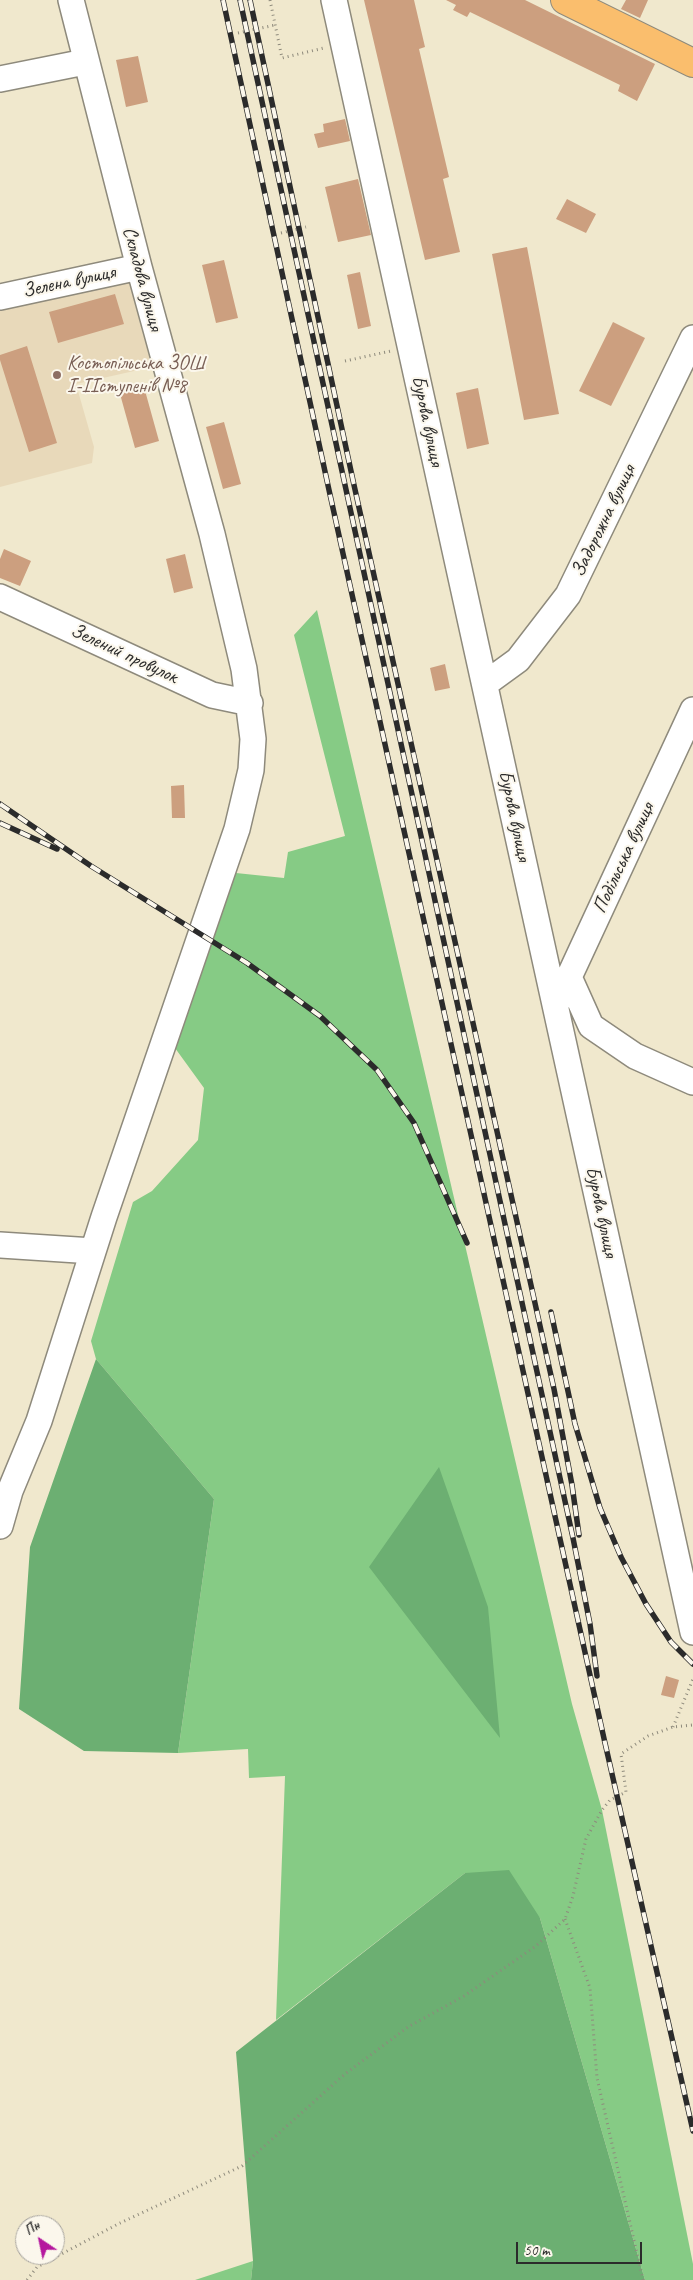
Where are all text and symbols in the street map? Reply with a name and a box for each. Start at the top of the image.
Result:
street label: Складова вулиця [117,224,167,334]
street label: Зелена вулиця [20,260,118,304]
place label: Костопільська ЗОШ І-ІІступенів №8 [67,352,204,399]
marker: Костопільська ЗОШ І-ІІступенів №8 [51,369,63,381]
street label: Бурова вулиця [406,373,448,469]
street label: Задорожна вулиця [567,461,641,581]
street label: Зелений провулок [67,619,181,689]
street label: Бурова вулиця [493,768,535,864]
street label: Подільська вулиця [588,799,660,917]
street label: Бурова вулиця [580,1164,622,1260]
north arrow [15,2215,65,2265]
text: Пн [21,2217,43,2239]
scale bar [518,2232,644,2264]
text: 50 m [524,2241,550,2260]

